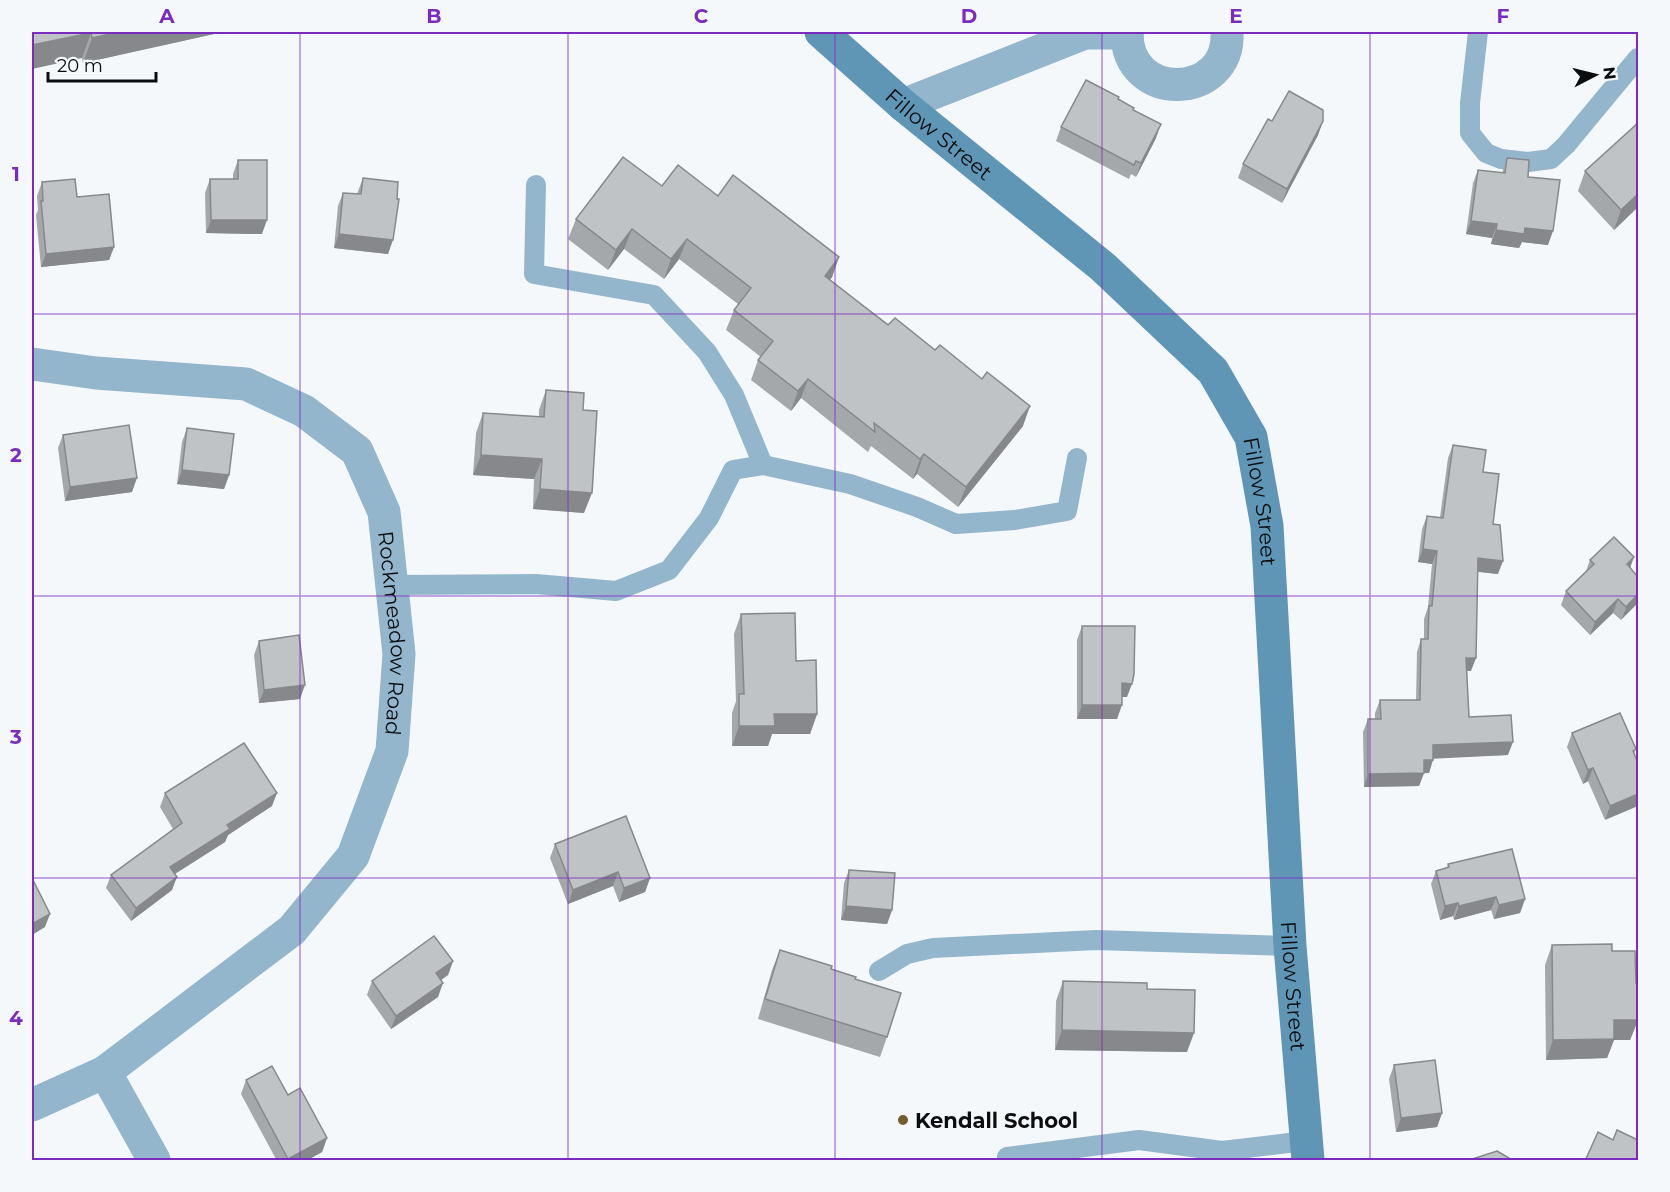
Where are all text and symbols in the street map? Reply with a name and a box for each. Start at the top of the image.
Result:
text: A [158,4,175,28]
text: B [426,4,442,28]
text: C [694,4,709,28]
text: D [961,4,977,28]
text: E [1229,4,1243,28]
text: F [1497,4,1510,28]
scale bar [48,45,156,83]
north arrow [1565,45,1625,105]
text: 20 m [57,55,103,77]
text: N [1599,66,1620,81]
street label: Fillow Street [880,83,998,185]
text: 1 [12,162,20,186]
street label: Fillow Street [1239,435,1282,567]
text: 2 [10,443,22,467]
street label: Rockmeadow Road [374,530,412,737]
text: 3 [9,725,22,749]
street label: Fillow Street [1276,920,1311,1052]
text: 4 [9,1006,23,1030]
place label: Kendall School [915,1108,1078,1133]
marker: Kendall School [896,1113,910,1127]

